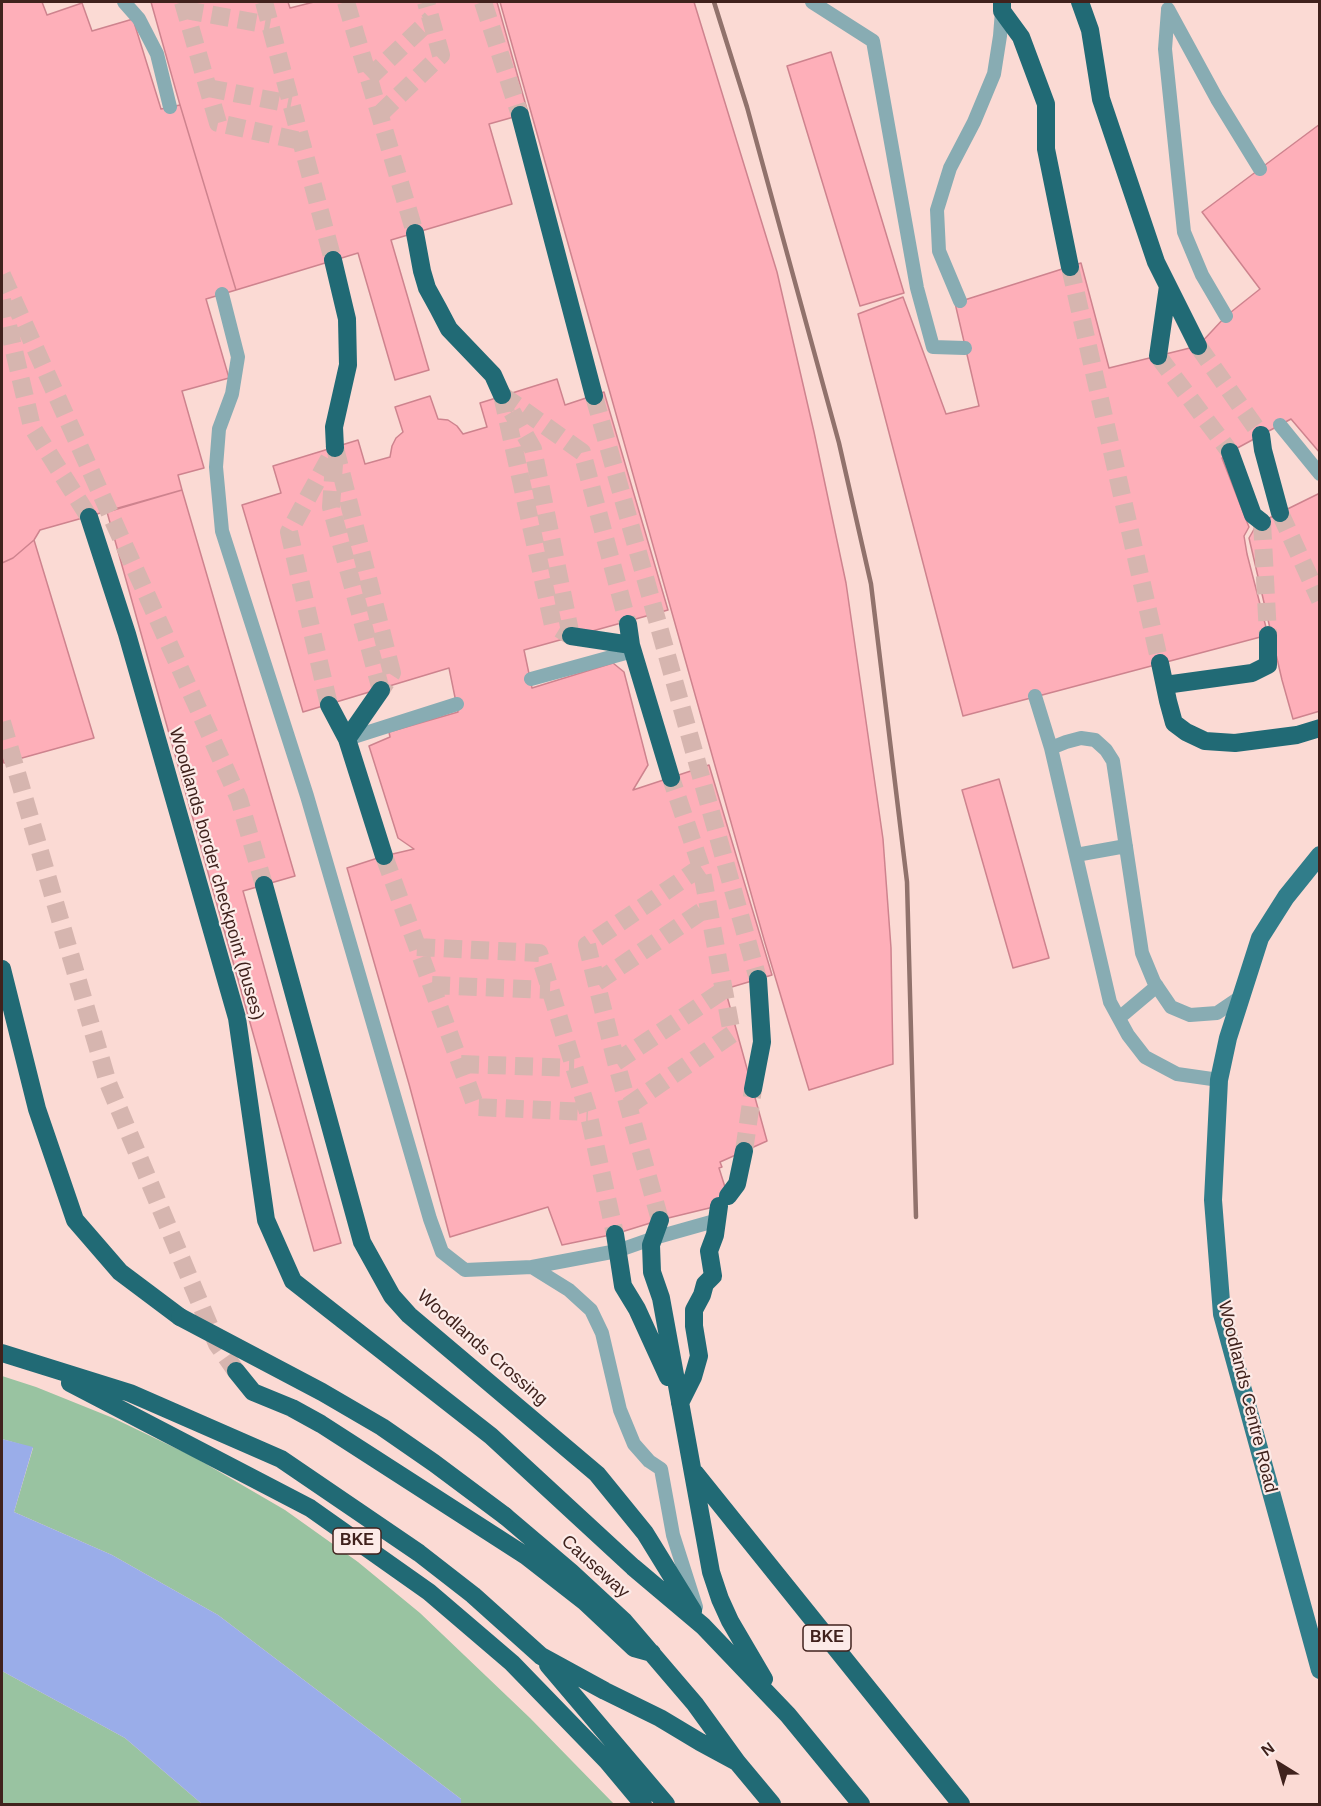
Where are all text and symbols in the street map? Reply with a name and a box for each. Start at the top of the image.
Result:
street label: Woodlands border checkpoint (buses) [164,725,268,1023]
street label: Woodlands Crossing [412,1285,552,1411]
street label: Woodlands Centre Road [1213,1299,1281,1495]
road number: BKE [333,1528,381,1554]
street label: Causeway [557,1531,633,1603]
road number: BKE [803,1625,851,1651]
north arrow [1249,1734,1309,1794]
text: N [1258,1739,1278,1759]

